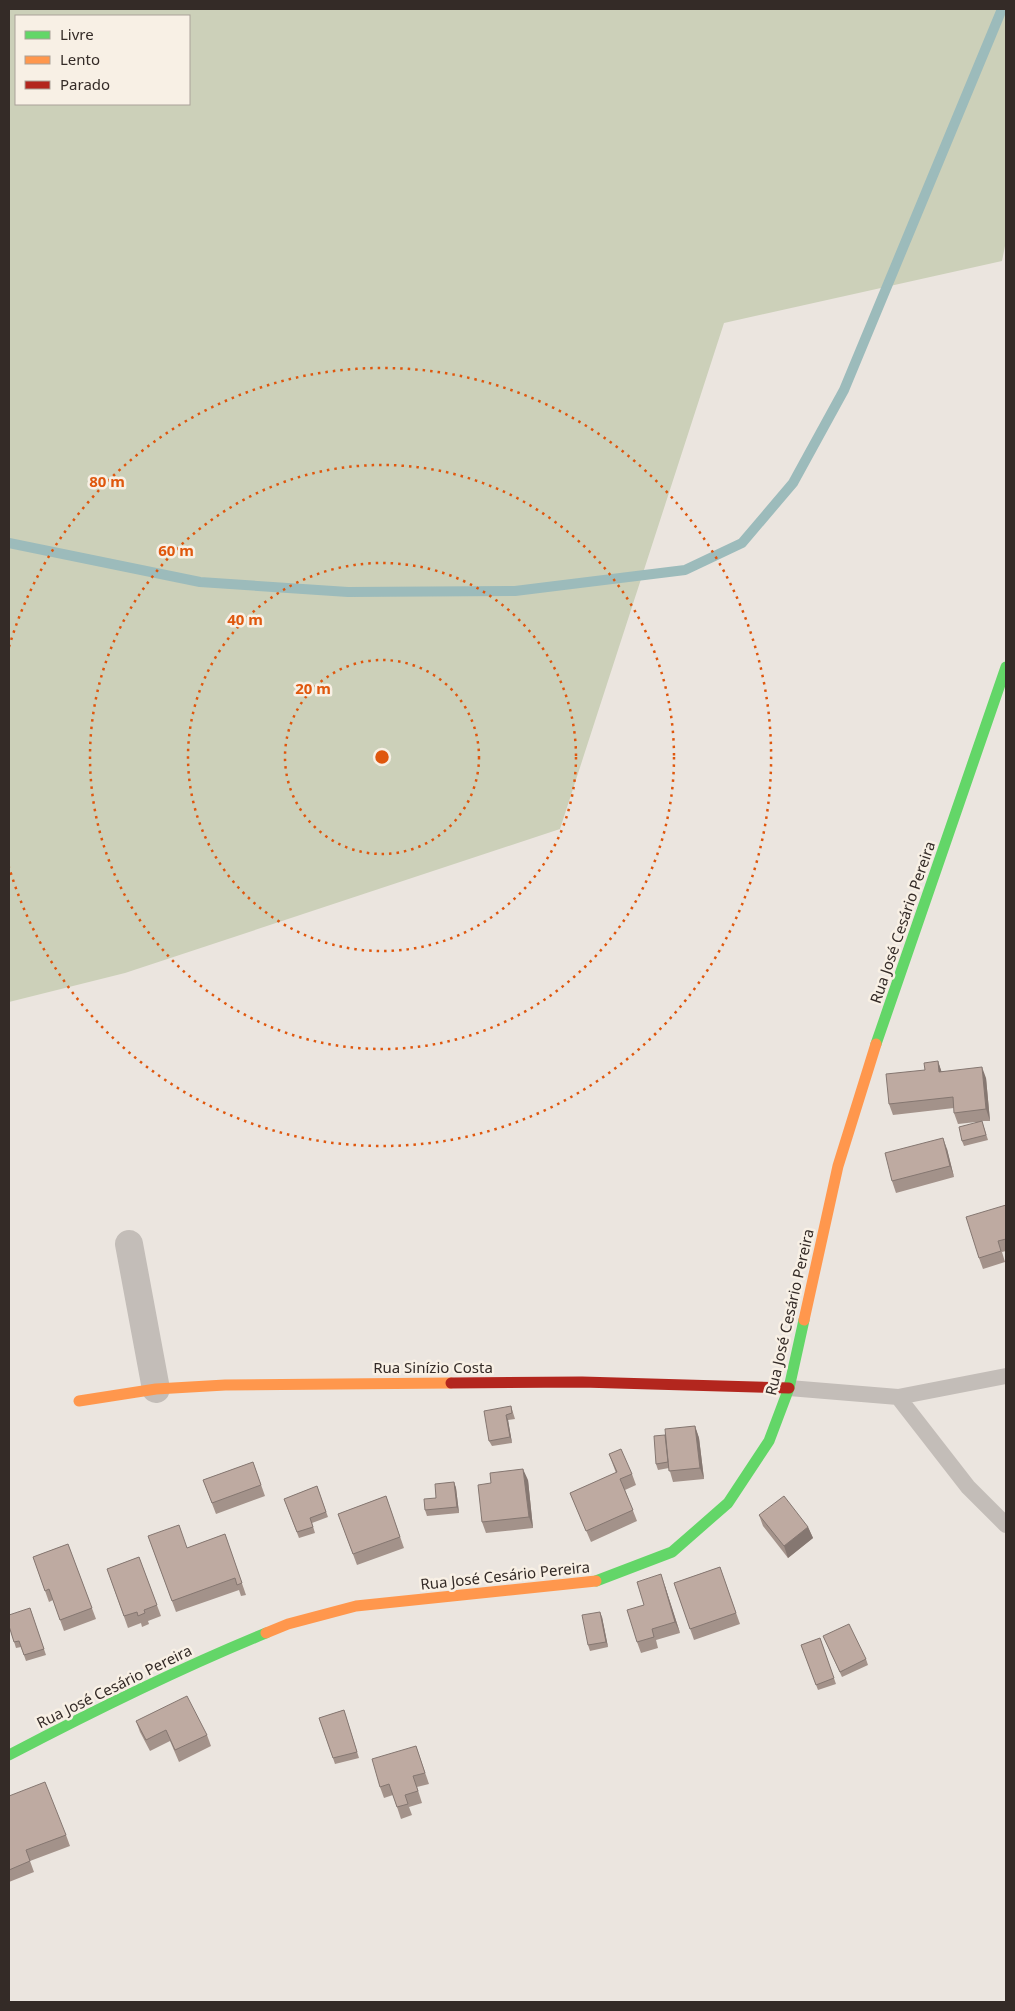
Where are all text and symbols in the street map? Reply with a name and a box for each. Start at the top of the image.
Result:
legend [15,15,190,105]
text: Livre [60,24,94,44]
text: Lento [60,49,100,69]
text: Parado [60,74,110,94]
text: 80 m [89,471,125,491]
text: 60 m [158,540,194,560]
text: 40 m [227,609,263,629]
text: 20 m [295,678,331,698]
centre of rings [373,748,391,766]
street label: Rua José Cesário Pereira [865,838,939,1006]
street label: Rua José Cesário Pereira [760,1227,818,1397]
street label: Rua Sinízio Costa [373,1357,493,1377]
street label: Rua José Cesário Pereira [419,1556,591,1594]
street label: Rua José Cesário Pereira [33,1640,195,1732]

